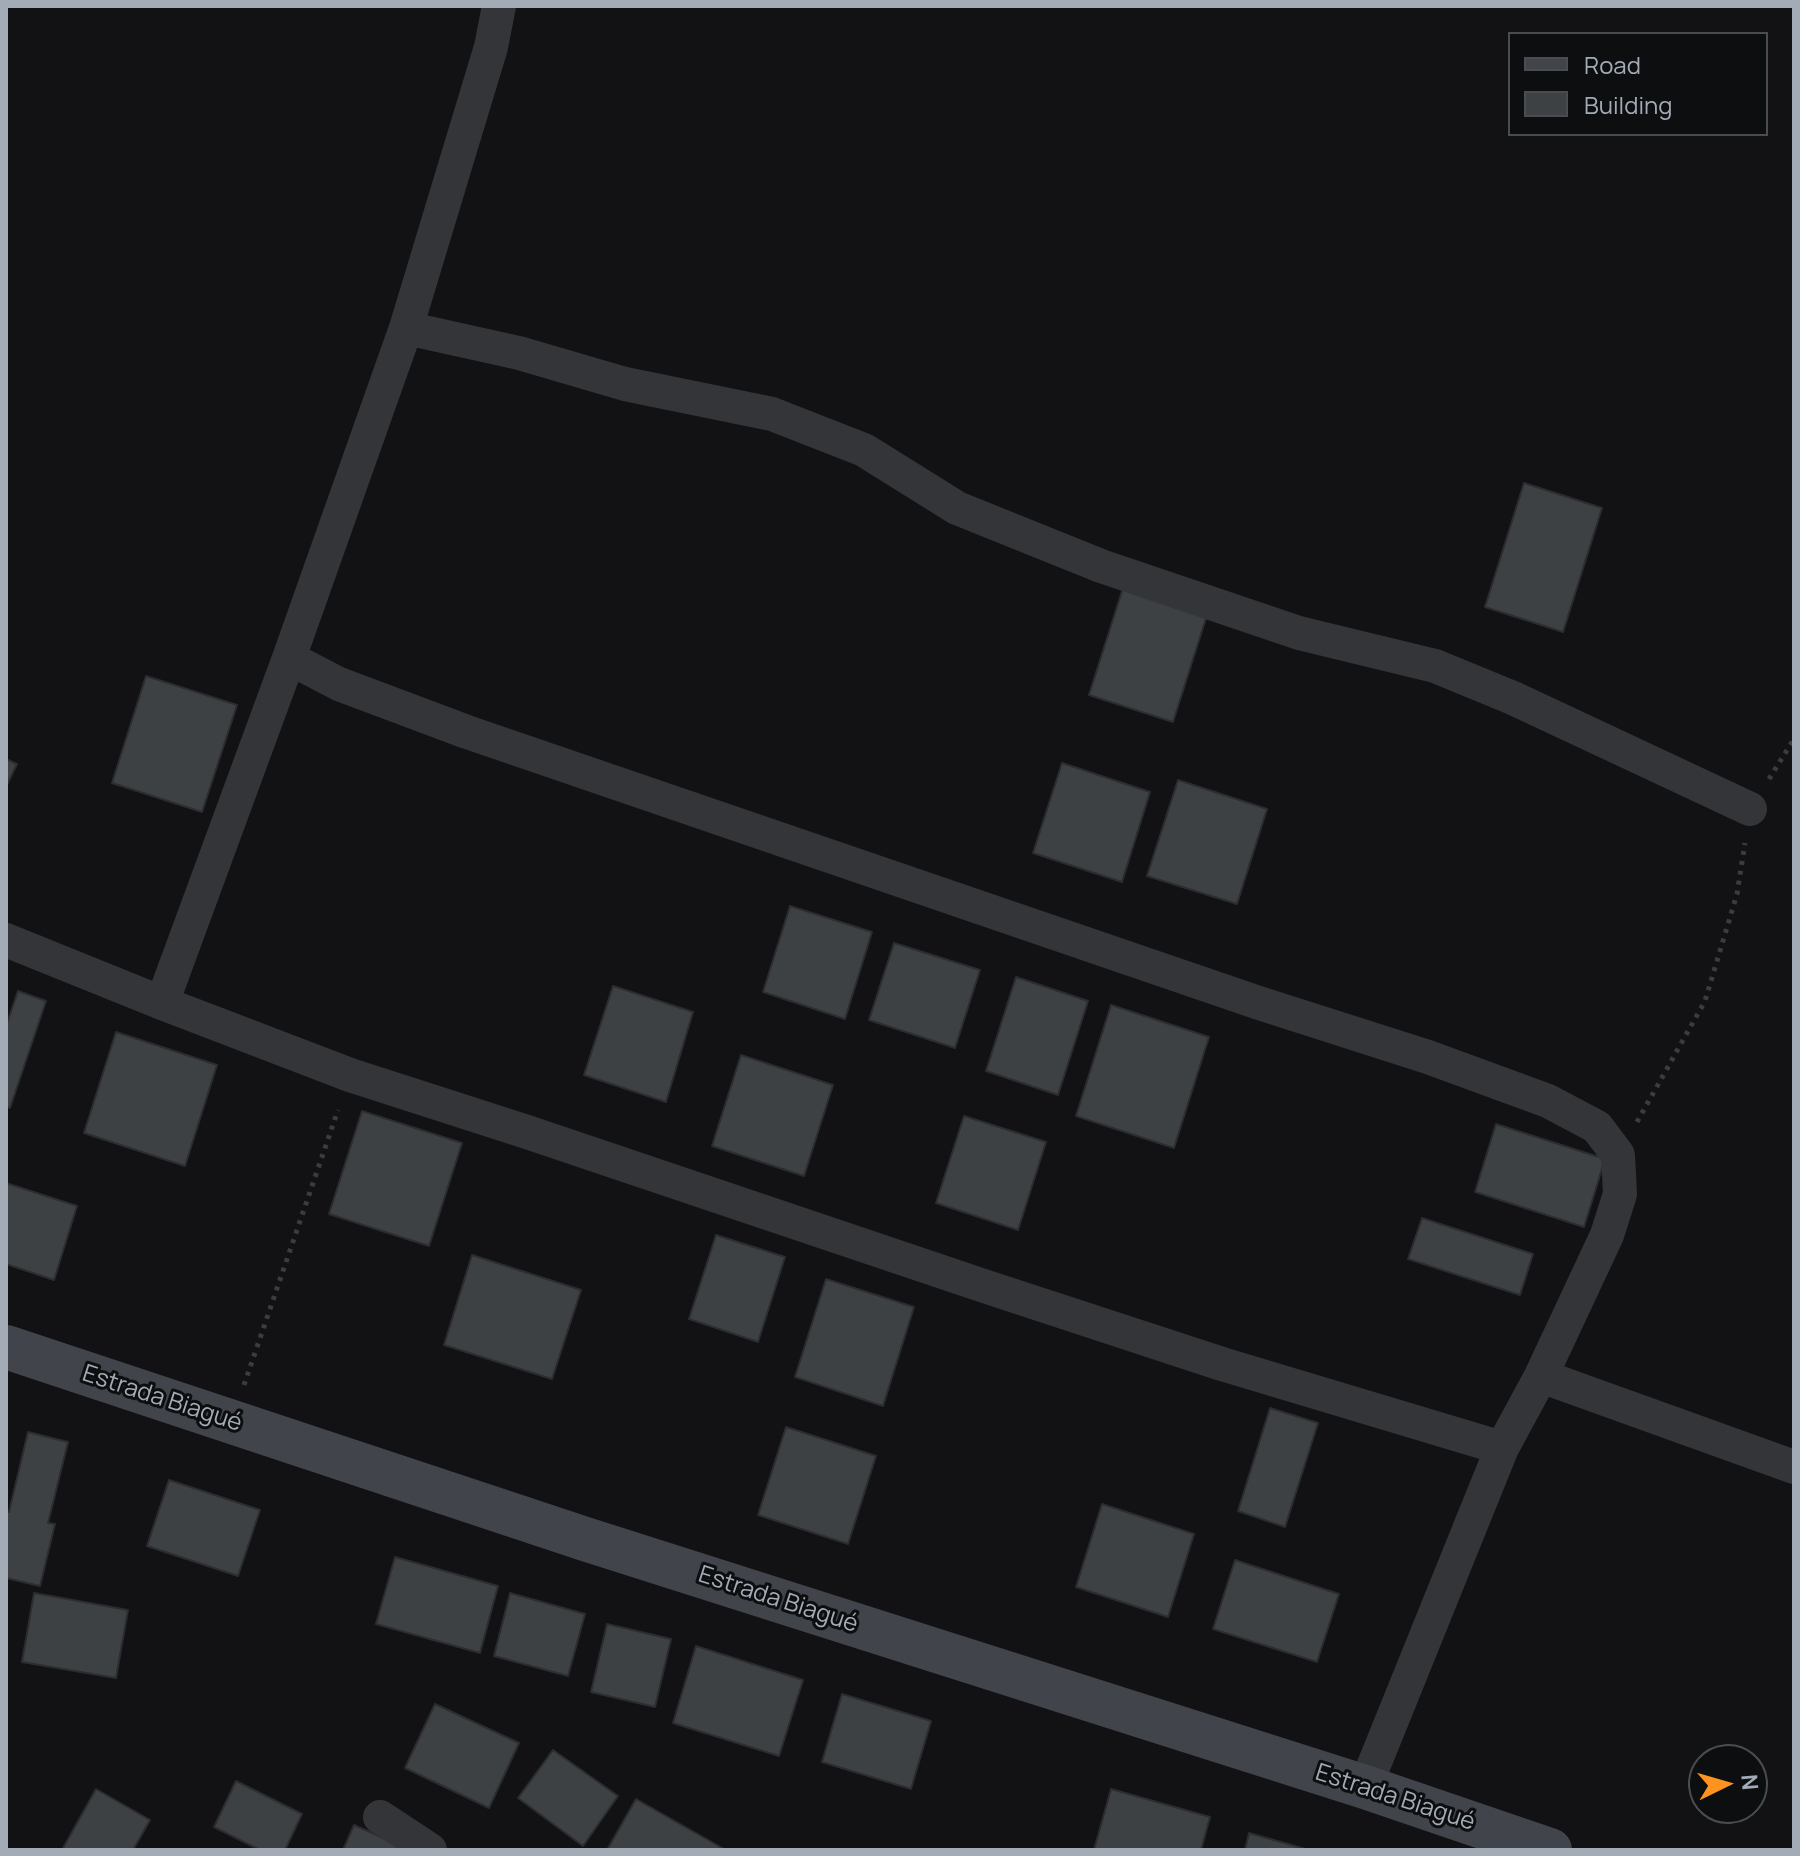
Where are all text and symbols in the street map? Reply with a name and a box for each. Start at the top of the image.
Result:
legend [1508,32,1768,136]
text: Road [1584,48,1641,81]
text: Building [1584,88,1672,121]
street label: Estrada Biagué [79,1360,245,1438]
street label: Estrada Biagué [695,1561,861,1639]
north arrow [1688,1744,1768,1824]
street label: Estrada Biagué [1312,1759,1478,1837]
text: N [1734,1773,1766,1791]

